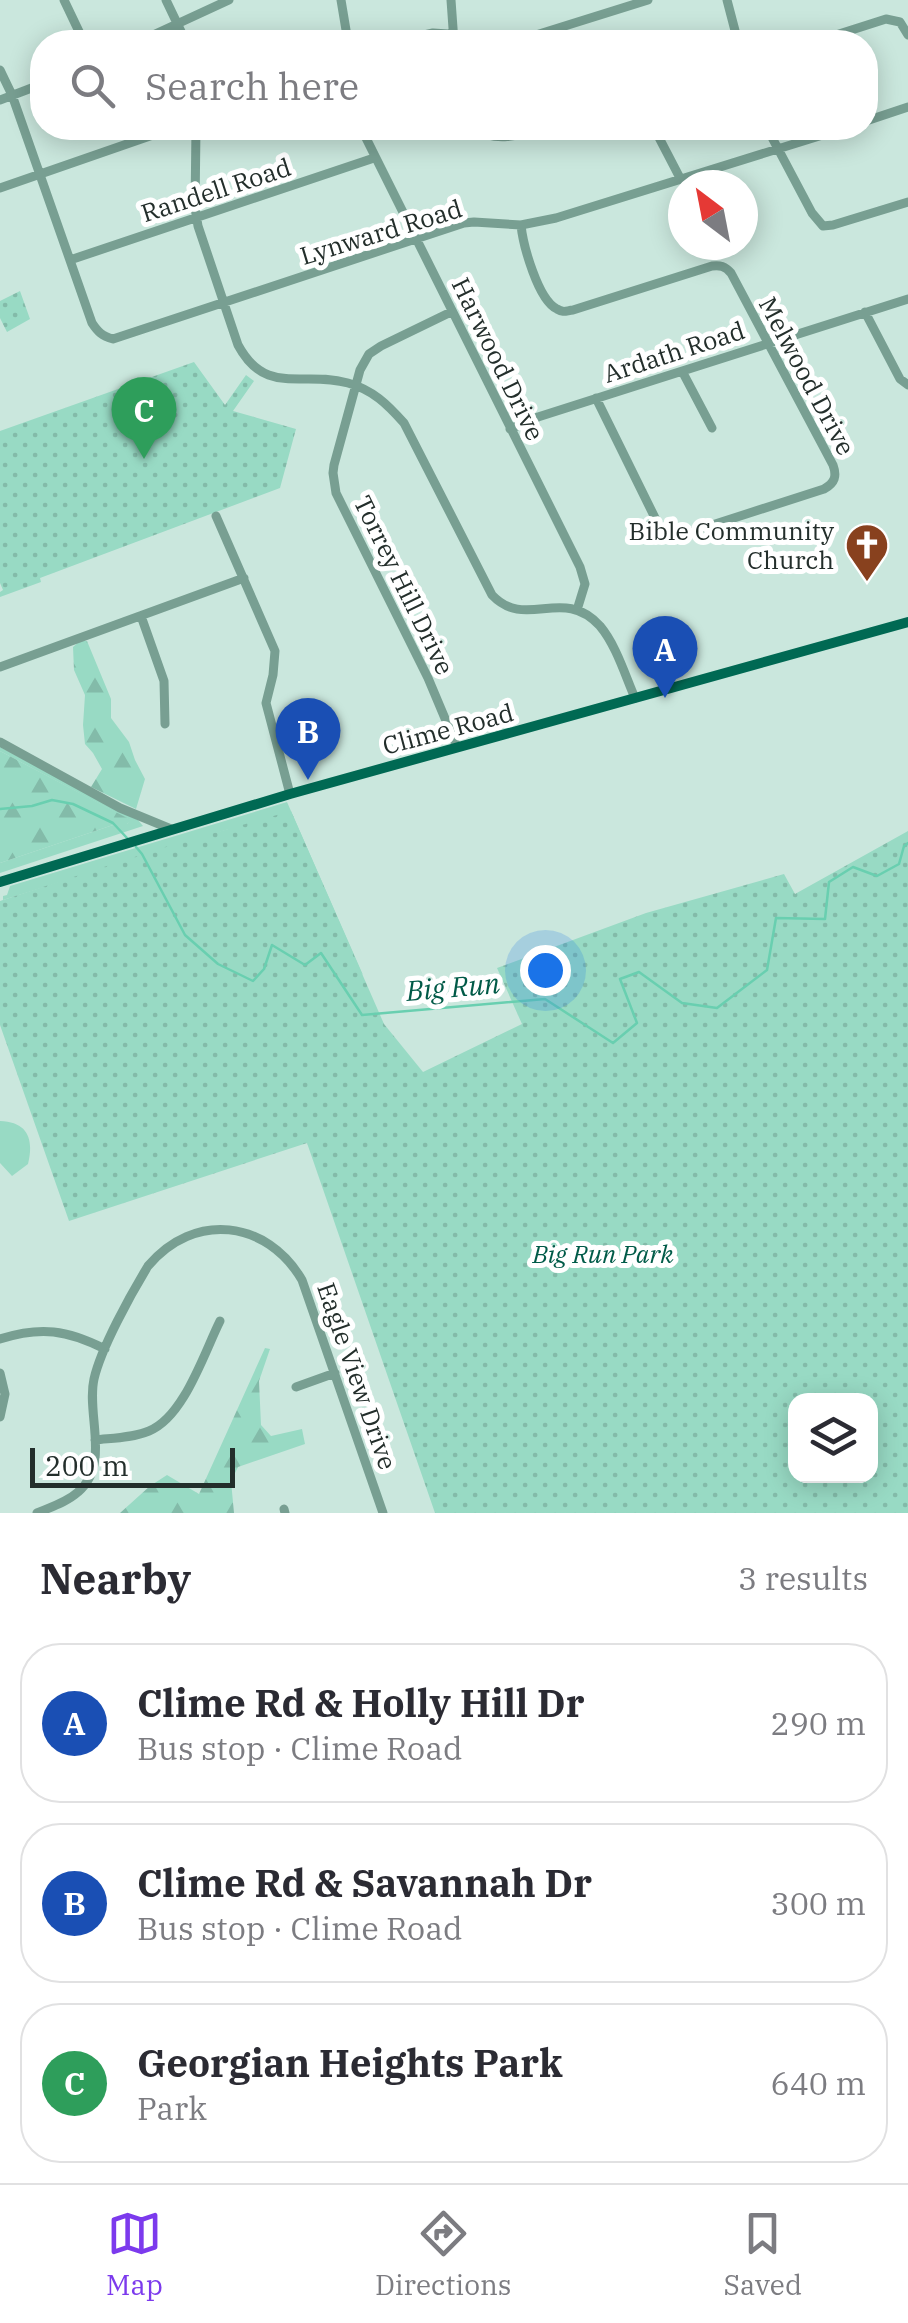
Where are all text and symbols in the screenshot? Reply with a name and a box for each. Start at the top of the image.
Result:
search box [30,30,878,140]
icon: search [65,58,120,113]
text: Search here [145,61,359,110]
street label: Randell Road [137,150,295,229]
north arrow [668,170,758,260]
street label: Lynward Road [296,191,466,272]
street label: Harwood Drive [445,272,552,446]
street label: Melwood Drive [752,291,863,461]
street label: Ardath Road [599,313,749,390]
pin: C [112,376,176,459]
street label: Torrey Hill Drive [347,490,462,680]
place label: Bible Community Church [628,514,835,576]
church icon: Bible Community Church [844,522,890,583]
pin: A [632,616,698,698]
street label: Clime Road [379,695,517,762]
pin: B [276,698,340,780]
your location [520,945,571,996]
water label: Big Run [404,964,501,1009]
park label: Big Run Park [531,1237,674,1270]
street label: Eagle View Drive [310,1278,405,1474]
map controls [788,1393,878,1483]
button: layers [788,1393,878,1483]
scale bar [30,1443,235,1488]
text: 200 m [45,1447,129,1484]
text: Nearby [40,1551,191,1606]
text: 3 results [738,1557,868,1599]
text: Clime Rd & Holly Hill Dr [137,1678,585,1727]
text: A [63,1702,86,1744]
text: 290 m [770,1702,866,1744]
text: Bus stop · Clime Road [137,1727,462,1769]
text: Clime Rd & Savannah Dr [137,1858,592,1907]
text: B [63,1882,86,1924]
text: 300 m [770,1882,866,1924]
text: Bus stop · Clime Road [137,1907,462,1949]
text: Georgian Heights Park [137,2038,563,2087]
text: C [64,2062,85,2104]
text: 640 m [770,2062,866,2104]
text: Park [137,2087,207,2129]
tab: Map [106,2206,163,2303]
tab: Directions [375,2206,512,2303]
tab: Saved [724,2206,802,2303]

